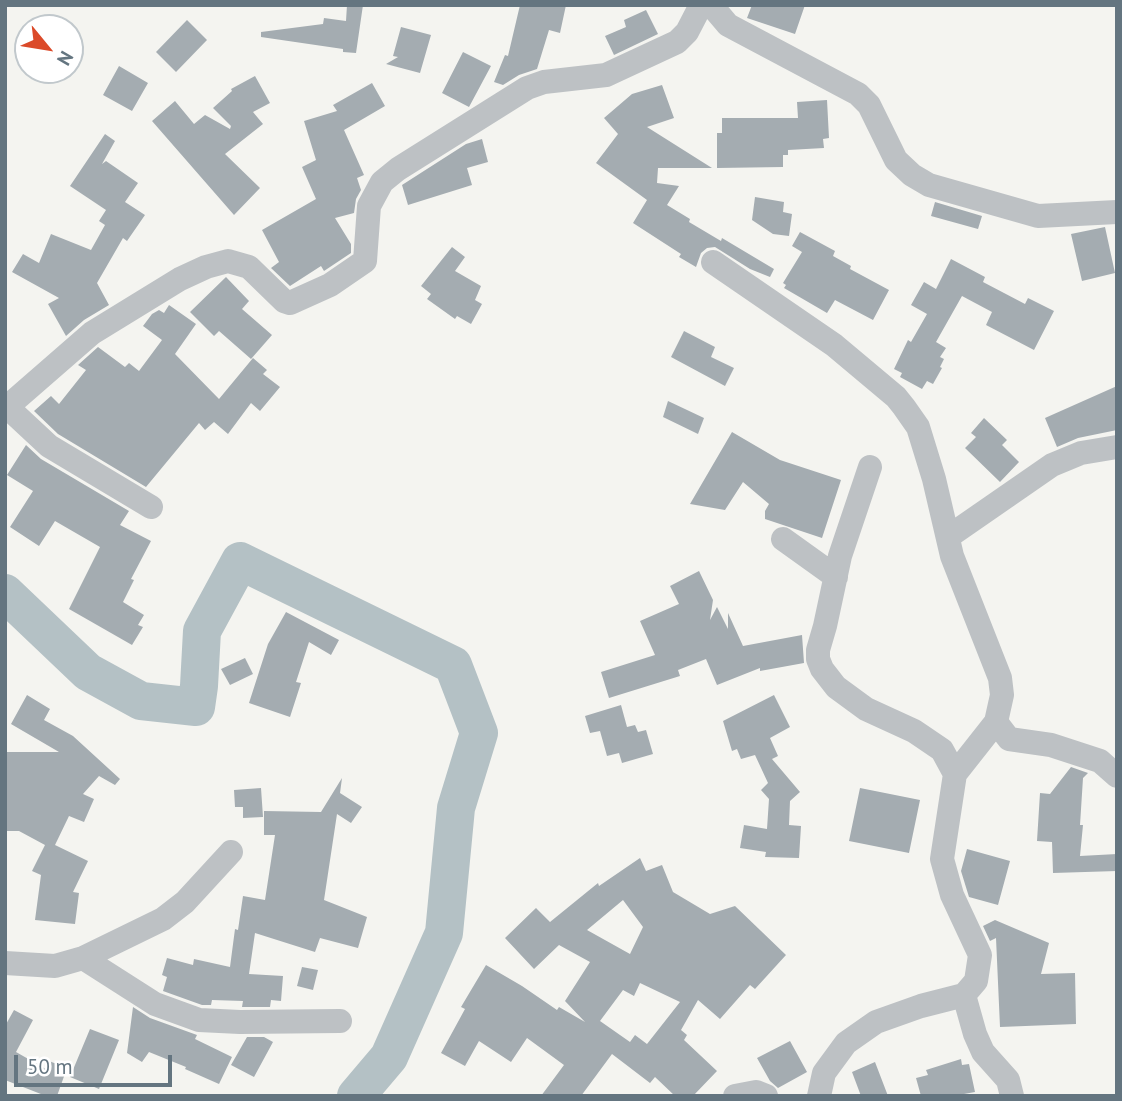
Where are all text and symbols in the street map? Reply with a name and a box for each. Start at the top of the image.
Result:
north arrow [14,14,84,84]
text: N [52,47,79,70]
scale bar [18,1042,175,1086]
text: 50 m [27,1053,73,1080]

